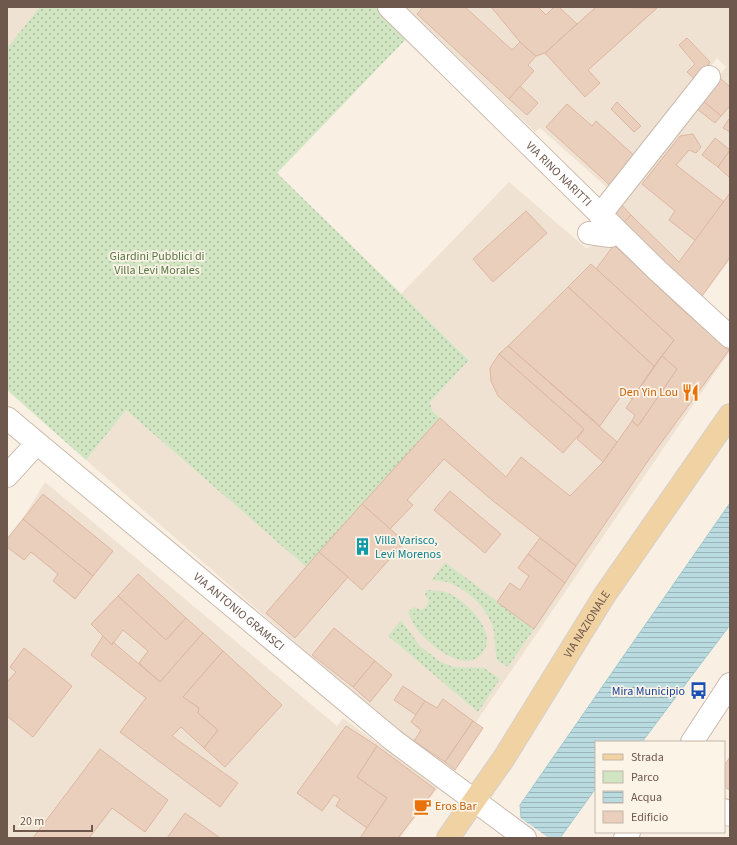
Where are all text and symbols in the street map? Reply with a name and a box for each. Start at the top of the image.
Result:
street label: VIA RINO NARITTI [522,137,596,210]
park label: Giardini Pubblici di Villa Levi Morales [109,248,205,279]
restaurant icon: Den Yin Lou [681,382,701,402]
place label: Den Yin Lou [619,384,678,401]
place label: Villa Varisco, Levi Morenos [375,532,441,563]
building icon: Villa Varisco, Levi Morenos [352,537,372,557]
street label: VIA ANTONIO GRAMSCI [190,568,288,654]
street label: VIA NAZIONALE [559,587,614,661]
bus stop icon: Mira Municipio [688,681,708,701]
place label: Mira Municipio [612,683,685,700]
legend [595,741,725,833]
text: Strada [631,749,664,766]
text: Parco [631,769,659,786]
text: Acqua [631,789,662,806]
cafe icon: Eros Bar [412,796,432,816]
place label: Eros Bar [435,798,477,815]
scale bar [14,807,92,833]
text: Edificio [631,809,668,826]
text: 20 m [20,813,44,830]

